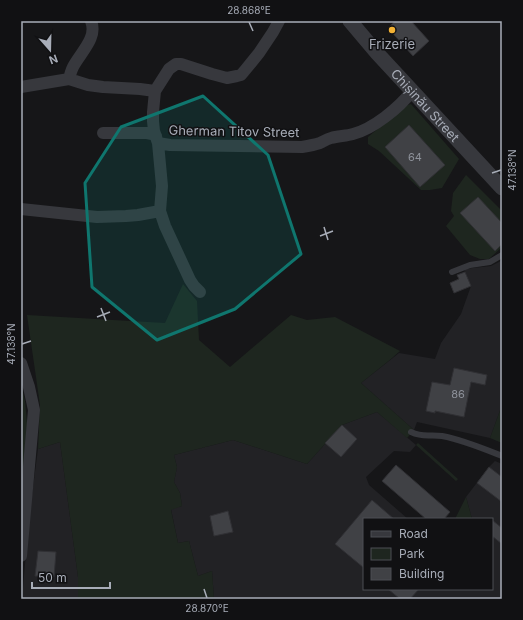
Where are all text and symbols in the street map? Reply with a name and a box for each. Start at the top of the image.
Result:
text: 28.868°E [227,4,271,16]
marker: Frizerie [387,25,397,35]
north arrow [30,30,70,70]
place label: Frizerie [369,36,415,52]
text: N [47,51,60,67]
street label: Chișinău Street [388,65,463,145]
street label: Gherman Titov Street [168,122,300,140]
text: 47.138°N [506,149,518,191]
house number: 64 [408,150,422,164]
text: 47.138°N [5,323,17,365]
house number: 86 [451,387,465,401]
legend [363,518,493,590]
text: Road [399,526,428,541]
text: Park [399,546,425,561]
scale bar [32,564,110,590]
text: Building [399,566,444,581]
text: 50 m [38,570,67,585]
text: 28.870°E [185,602,229,614]

